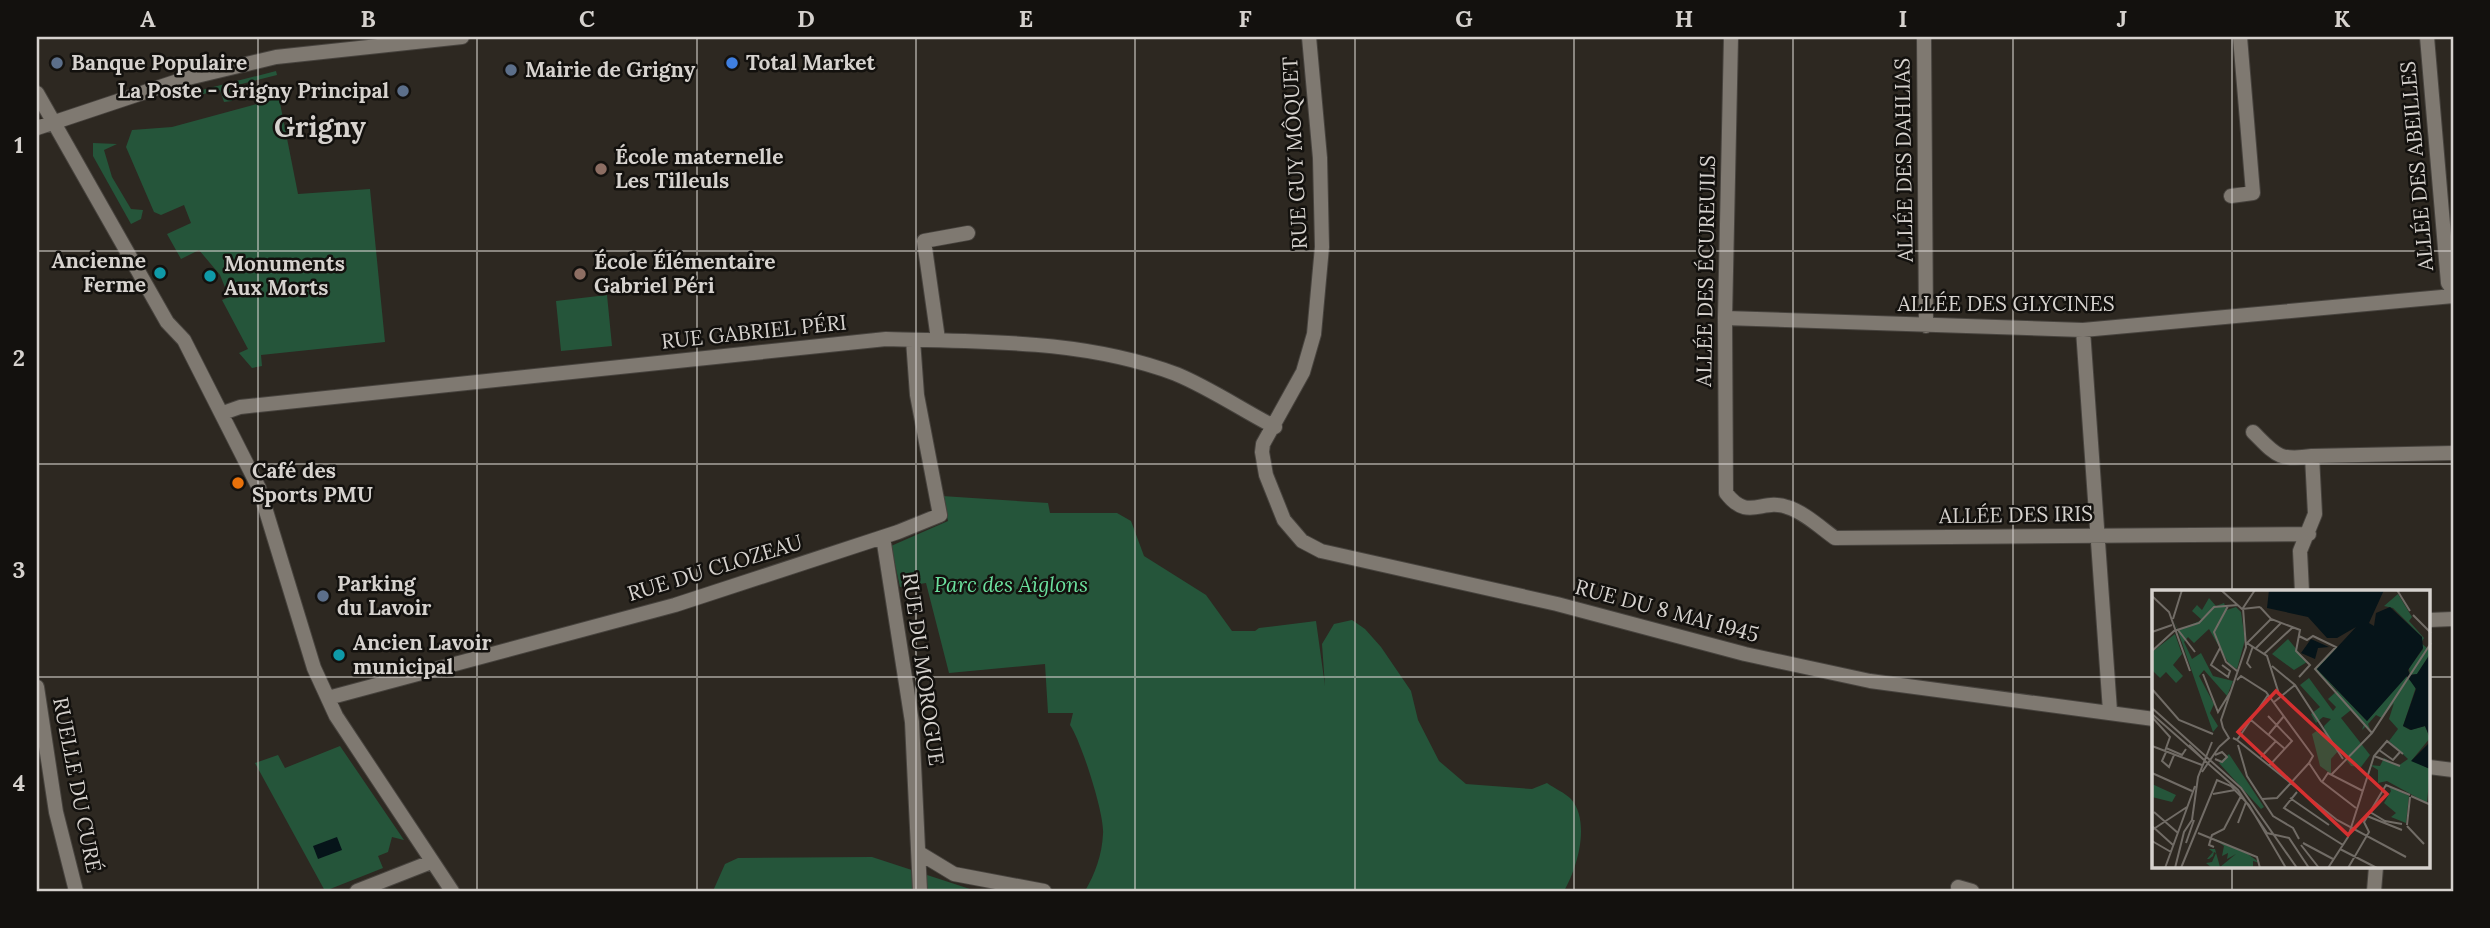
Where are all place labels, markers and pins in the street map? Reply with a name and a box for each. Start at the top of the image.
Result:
place label: Banque Populaire [71,49,247,76]
place label: Total Market [746,49,876,76]
marker: Banque Populaire [49,55,65,71]
marker: Total Market [724,55,740,71]
place label: Mairie de Grigny [525,56,696,83]
marker: Mairie de Grigny [503,62,519,78]
place label: La Poste - Grigny Principal [118,77,389,104]
marker: La Poste - Grigny Principal [395,83,411,99]
place label: École maternelle Les Tilleuls [615,143,783,194]
marker: École maternelle Les Tilleuls [593,161,609,177]
place label: Ancienne Ferme [52,247,146,298]
place label: École Élémentaire Gabriel Péri [594,248,776,299]
place label: Monuments Aux Morts [224,250,345,301]
marker: Ancienne Ferme [152,265,168,281]
marker: École Élémentaire Gabriel Péri [572,266,588,282]
marker: Monuments Aux Morts [202,268,218,284]
place label: Café des Sports PMU [252,457,373,508]
marker: Café des Sports PMU [230,475,246,491]
place label: Parking du Lavoir [337,570,431,621]
marker: Parking du Lavoir [315,588,331,604]
place label: Ancien Lavoir municipal [353,629,492,680]
marker: Ancien Lavoir municipal [331,647,347,663]

